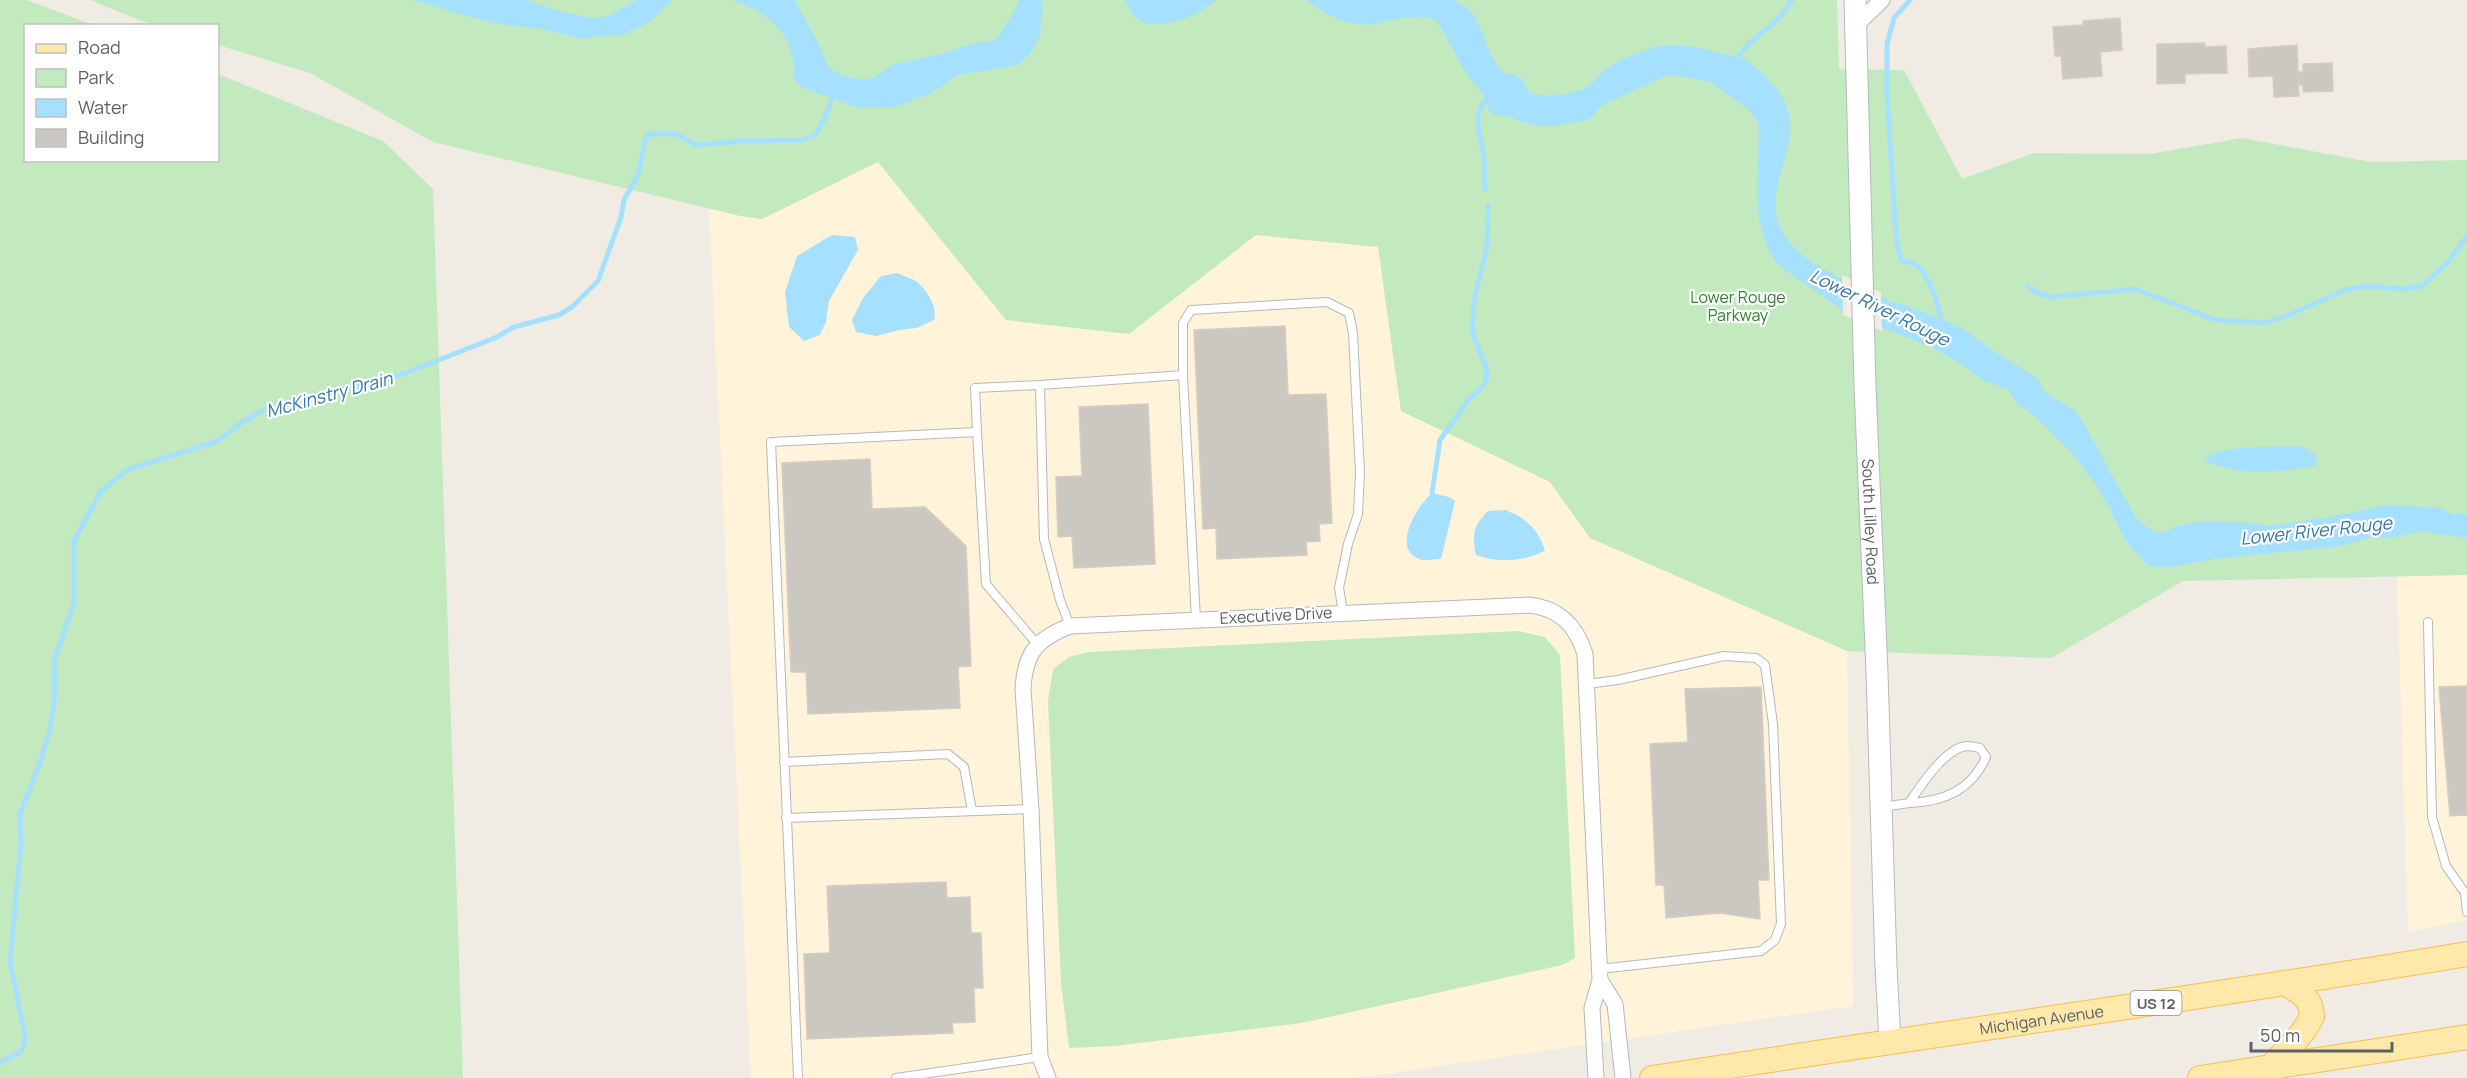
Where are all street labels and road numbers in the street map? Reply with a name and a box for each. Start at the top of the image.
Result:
street label: South Lilley Road [1857,458,1884,585]
street label: Executive Drive [1219,601,1333,629]
road number: US 12 [2130,991,2182,1015]
street label: Michigan Avenue [1978,1000,2105,1040]

